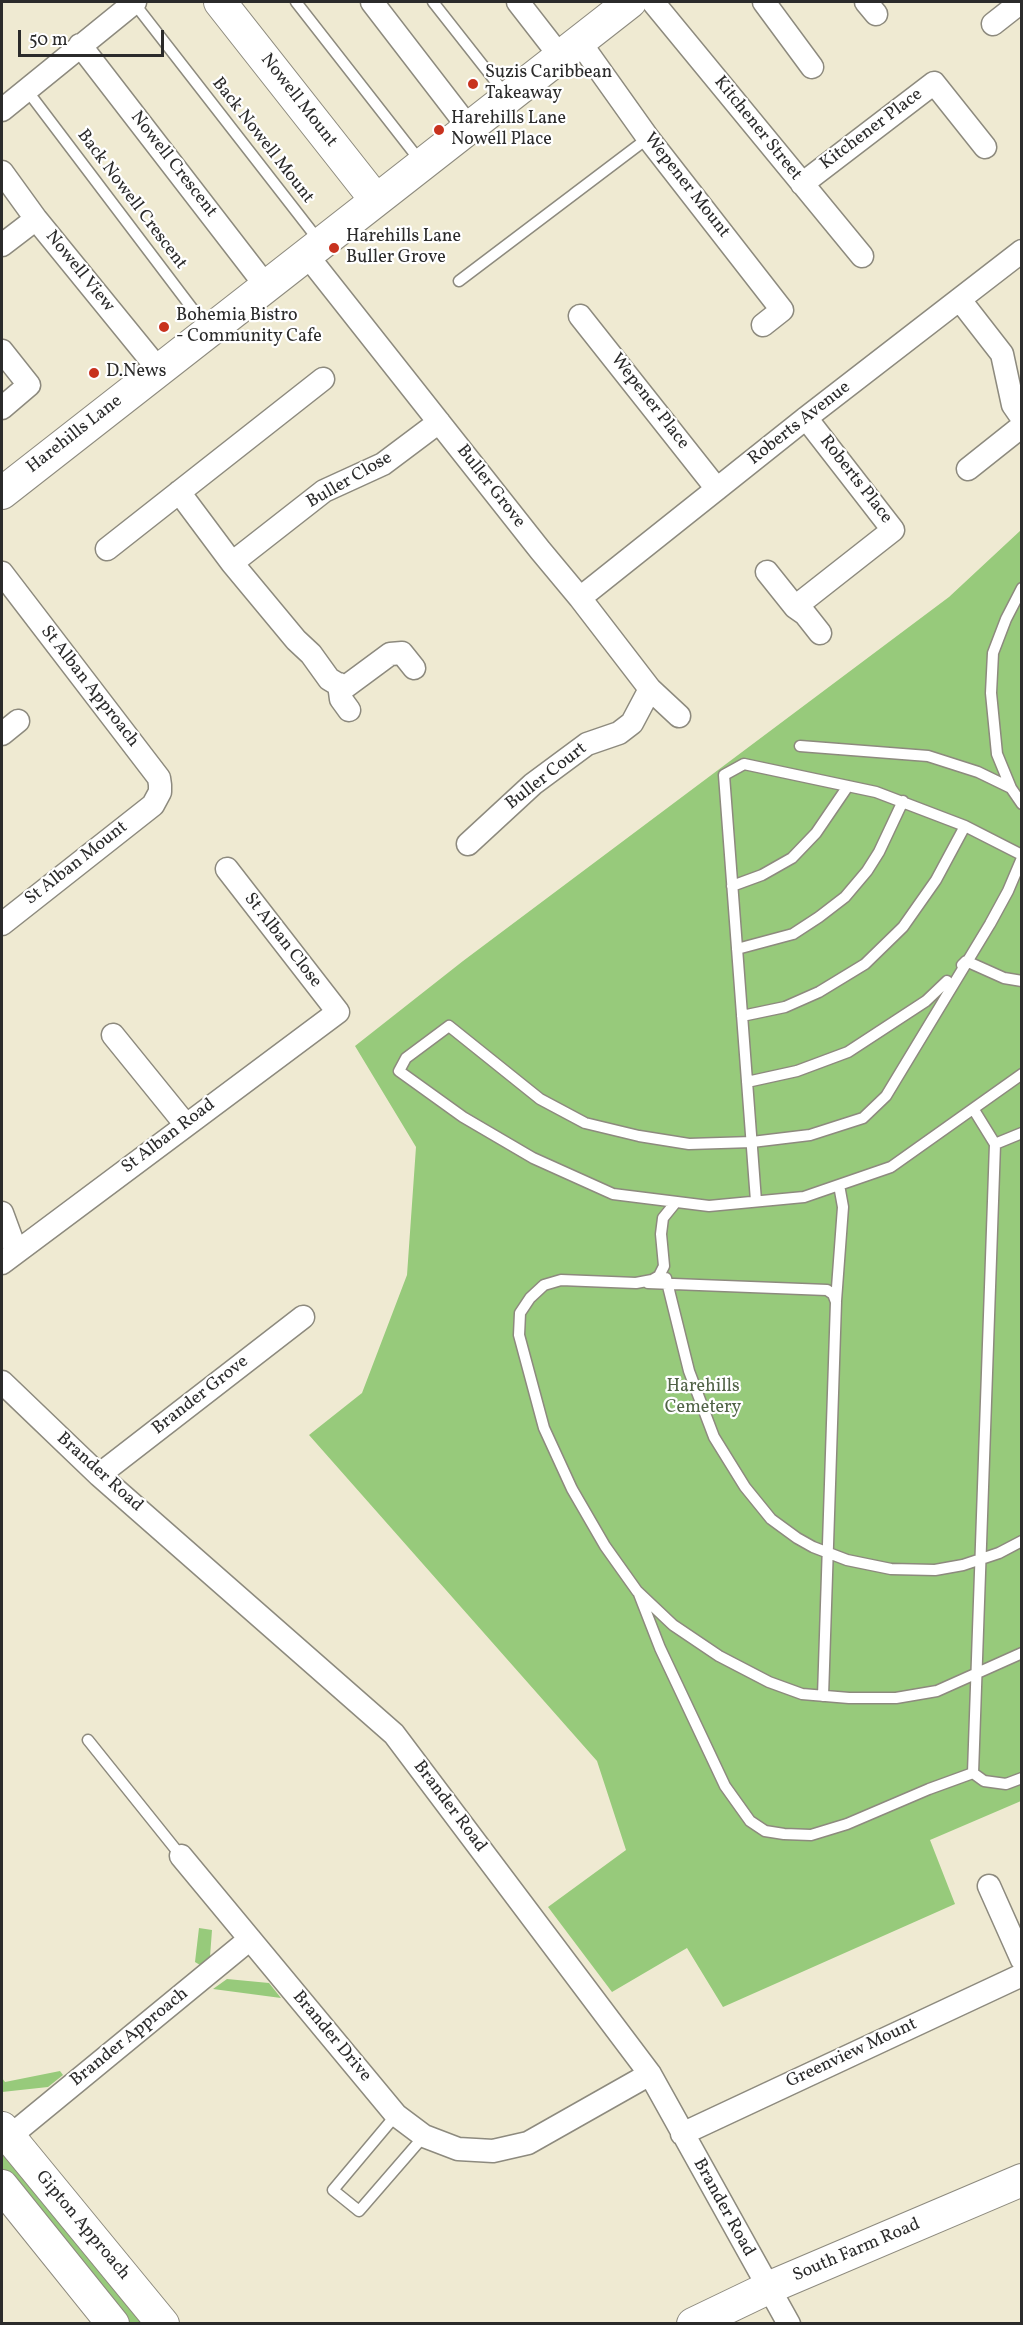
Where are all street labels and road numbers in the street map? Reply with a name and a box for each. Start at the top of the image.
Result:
street label: Nowell Mount [255,50,341,152]
street label: Kitchener Street [708,72,806,186]
street label: Back Nowell Mount [206,74,318,208]
street label: Kitchener Place [817,85,927,175]
street label: Nowell Crescent [125,108,221,222]
street label: Back Nowell Crescent [71,126,191,274]
street label: Wepener Mount [638,129,734,243]
street label: Nowell View [40,227,118,317]
street label: Wepener Place [605,350,693,454]
street label: Roberts Avenue [745,377,855,471]
street label: Harehills Lane [23,391,127,479]
street label: Roberts Place [814,431,896,529]
street label: Buller Grove [451,441,529,533]
street label: Buller Close [304,448,396,514]
street label: St Alban Approach [35,622,143,752]
street label: Buller Court [502,739,592,815]
street label: St Alban Mount [21,817,133,911]
street label: St Alban Close [238,889,326,993]
street label: St Alban Road [118,1095,220,1179]
street label: Brander Grove [149,1352,253,1440]
street label: Brander Road [51,1429,147,1517]
street label: Brander Road [408,1757,490,1857]
street label: Brander Approach [67,1984,193,2092]
street label: Brander Drive [287,1987,375,2087]
street label: Greenview Mount [783,2014,921,2094]
street label: Brander Road [687,2155,759,2261]
street label: Gipton Approach [30,2167,134,2285]
street label: South Farm Road [790,2214,924,2288]

